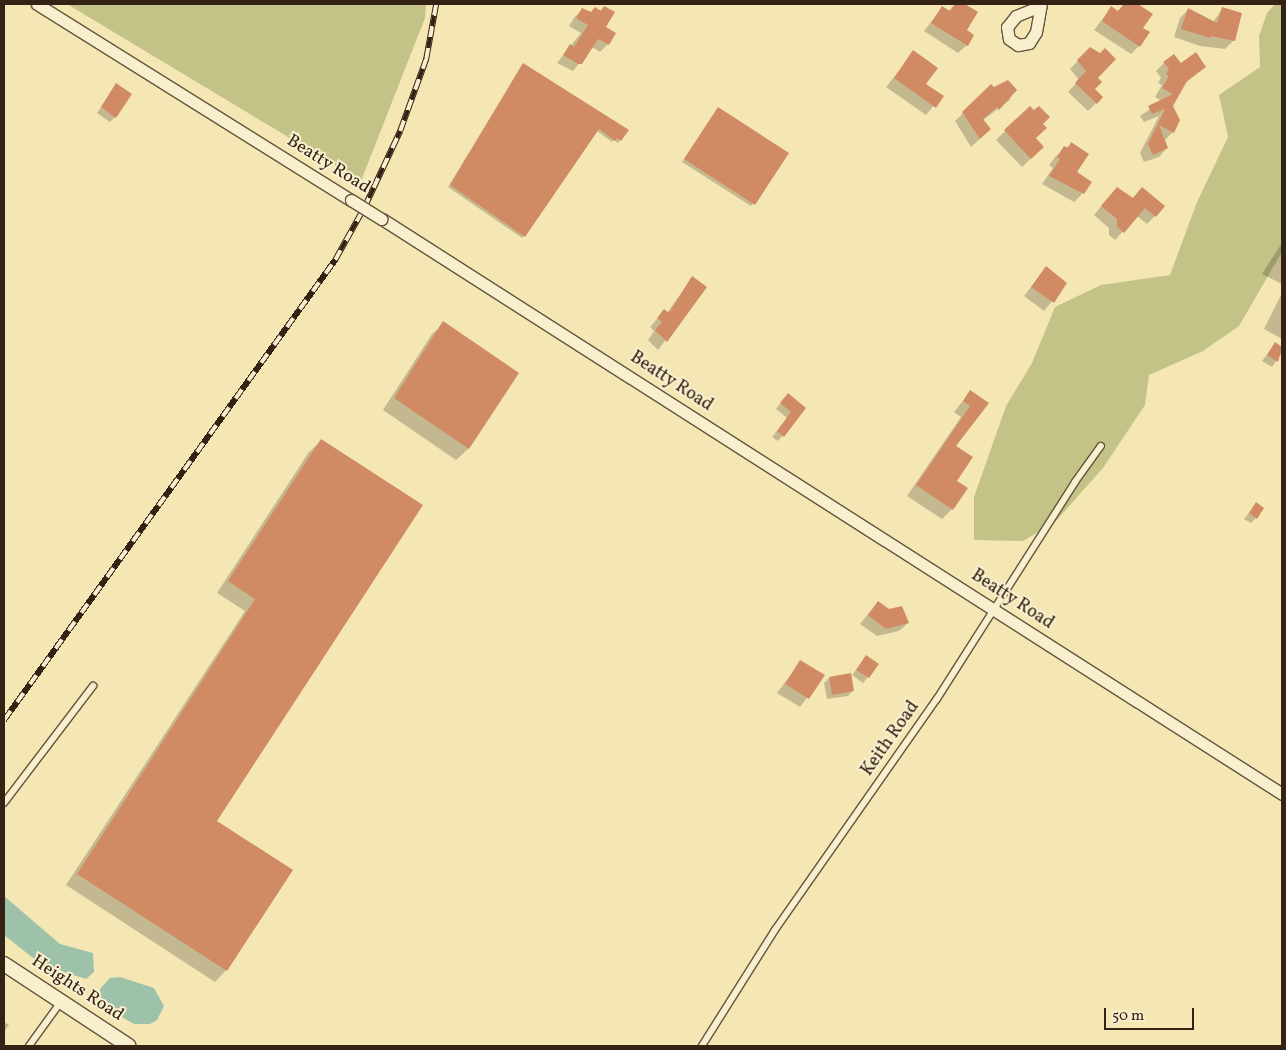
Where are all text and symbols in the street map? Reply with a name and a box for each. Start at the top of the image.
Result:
street label: Beatty Road [282,131,374,199]
street label: Beatty Road [625,347,717,417]
street label: Beatty Road [966,565,1058,635]
street label: Keith Road [857,697,925,781]
street label: Heights Road [27,951,127,1027]
scale bar [1106,998,1196,1030]
text: 50 m [1112,1006,1144,1027]

